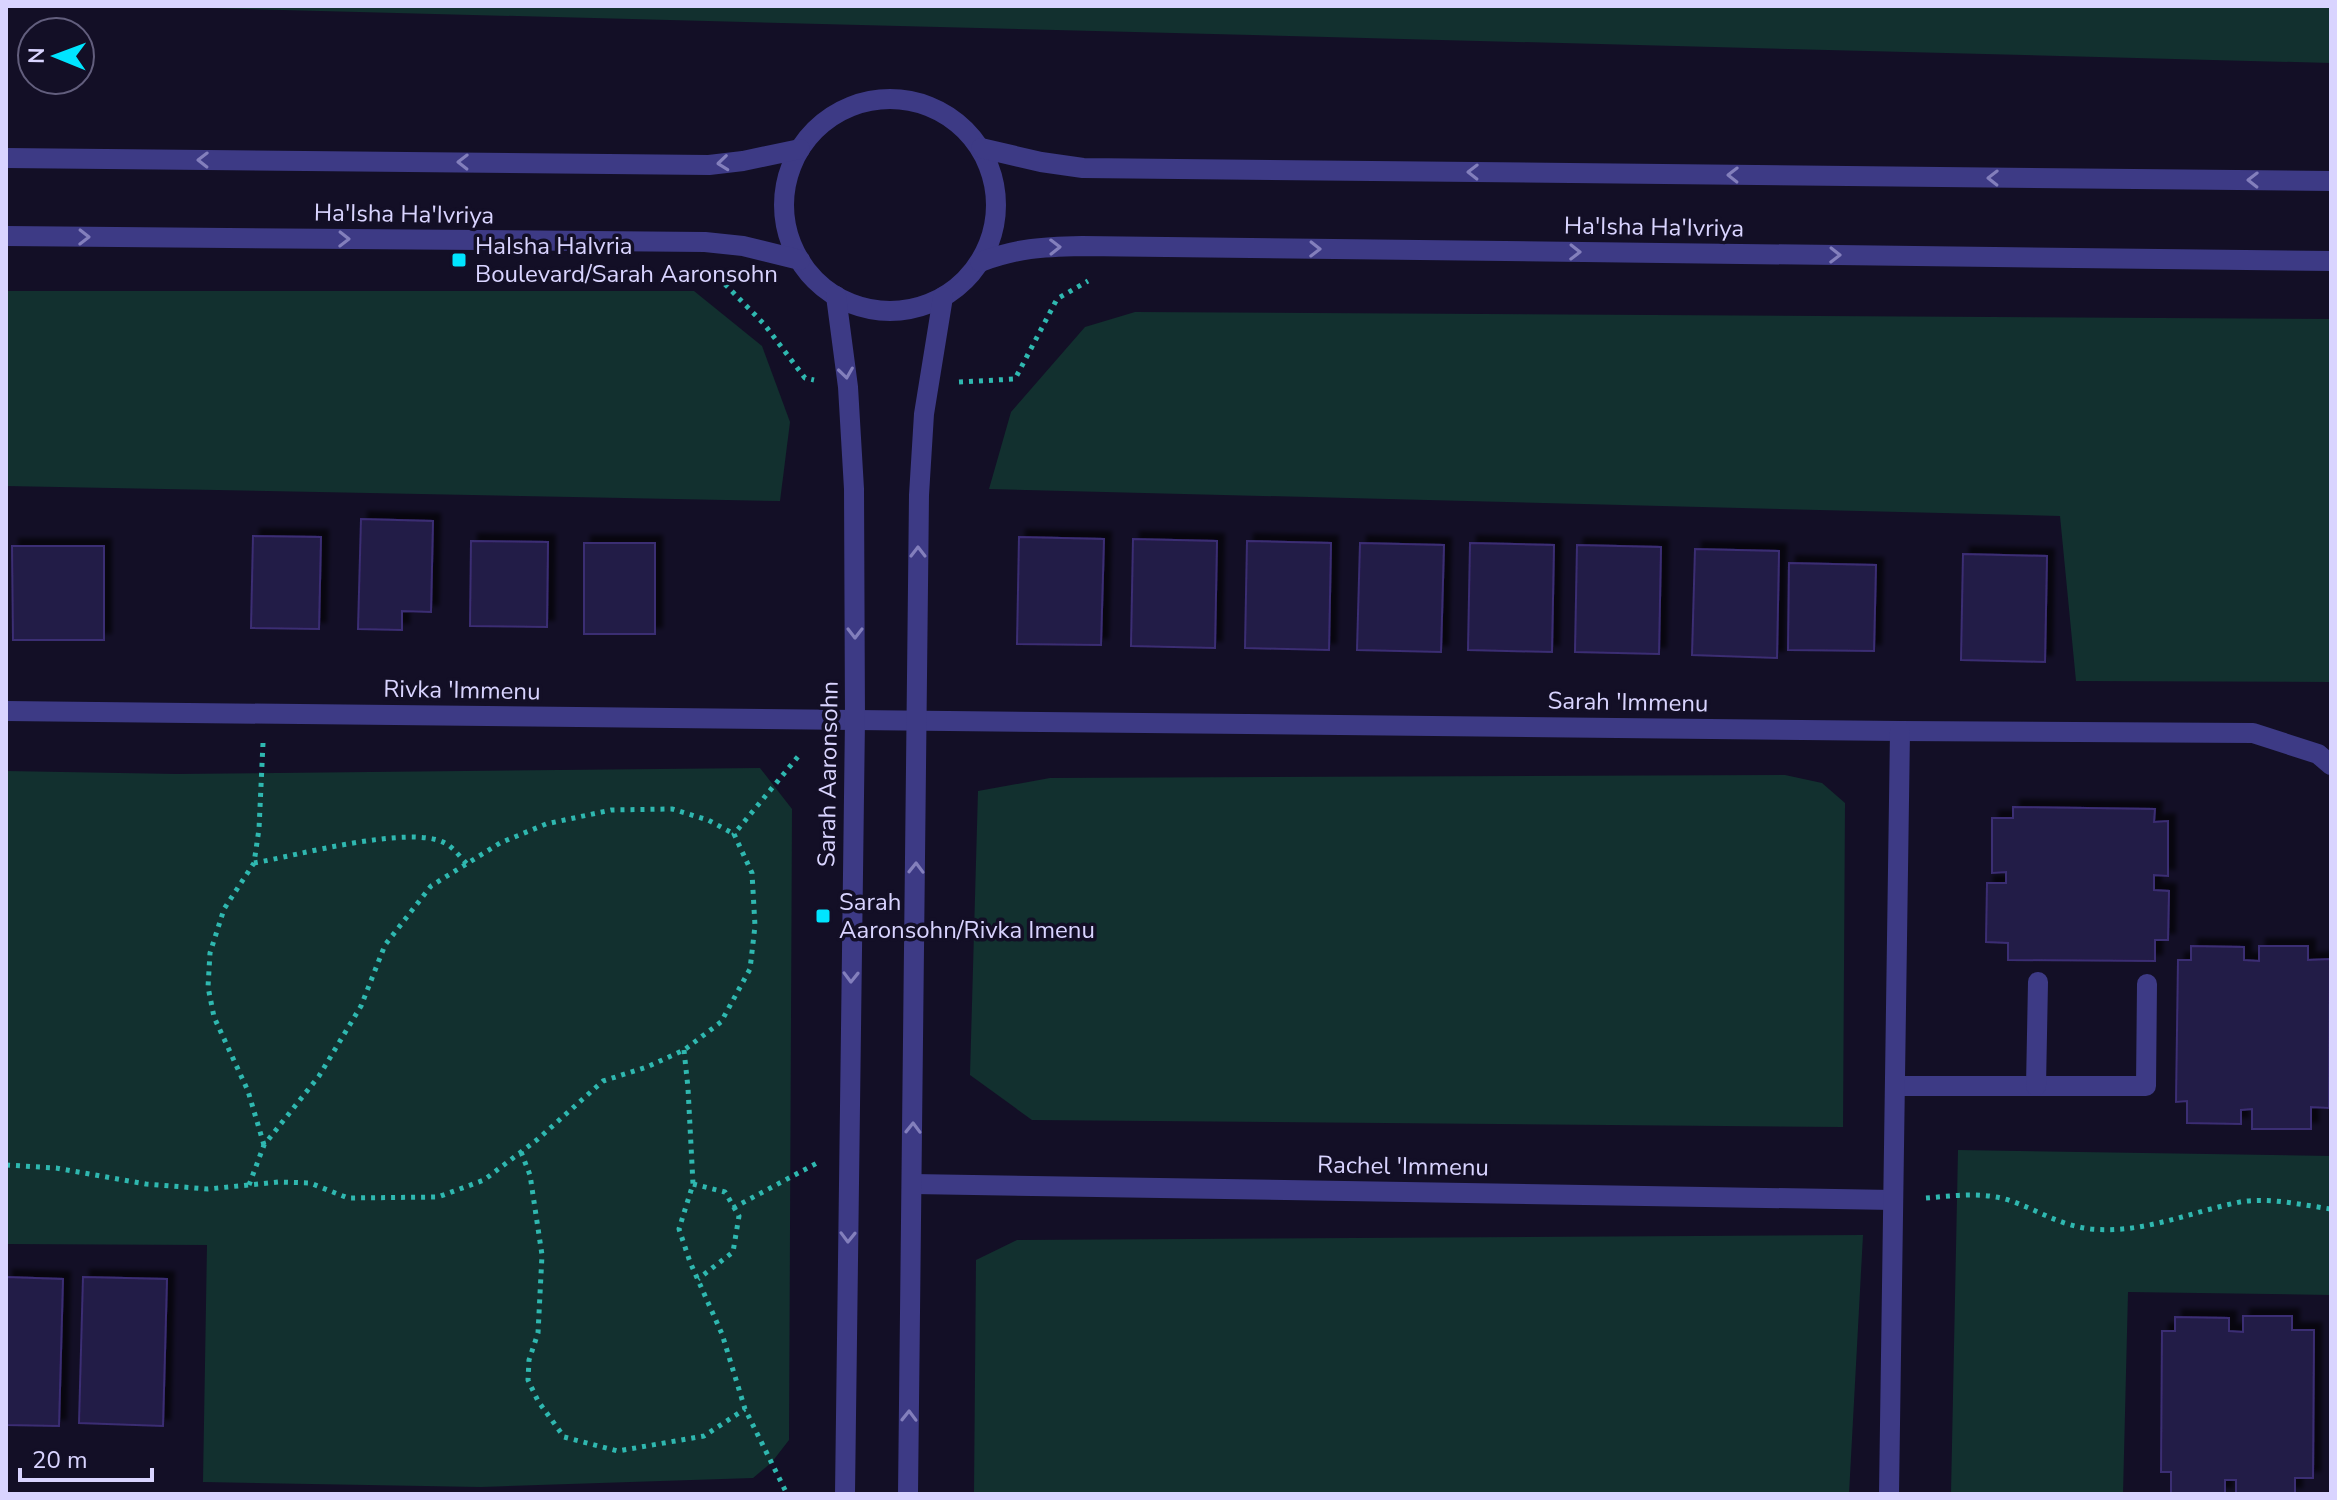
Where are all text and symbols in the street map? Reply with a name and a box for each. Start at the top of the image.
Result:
north arrow [16,16,96,96]
text: N [22,47,52,64]
one-way arrow [196,151,209,169]
one-way arrow [456,154,469,171]
one-way arrow [716,155,729,172]
one-way arrow [1466,163,1479,181]
one-way arrow [1726,166,1739,184]
one-way arrow [1986,169,1999,186]
one-way arrow [2246,171,2259,189]
street label: Ha'Isha Ha'Ivriya [314,196,494,232]
street label: Ha'Isha Ha'Ivriya [1564,209,1744,245]
one-way arrow [78,228,91,245]
one-way arrow [338,230,351,248]
place label: HaIsha HaIvria Boulevard/Sarah Aaronsohn [475,230,778,290]
one-way arrow [1049,238,1062,255]
one-way arrow [1309,240,1322,258]
one-way arrow [1569,243,1582,261]
one-way arrow [1829,246,1842,264]
marker: HaIsha HaIvria Boulevard/Sarah Aaronsohn [450,251,468,269]
one-way arrow [837,366,854,380]
one-way arrow [909,545,927,558]
one-way arrow [846,627,864,640]
street label: Rivka 'Immenu [383,673,541,707]
street label: Sarah Aaronsohn [810,681,846,867]
street label: Sarah 'Immenu [1547,685,1709,719]
one-way arrow [907,861,924,874]
place label: Sarah Aaronsohn/Rivka Imenu [839,886,1095,946]
marker: Sarah Aaronsohn/Rivka Imenu [814,907,832,925]
one-way arrow [843,971,860,984]
one-way arrow [904,1121,922,1134]
street label: Rachel 'Immenu [1317,1149,1489,1183]
one-way arrow [839,1231,857,1244]
one-way arrow [900,1409,918,1422]
scale bar [20,1432,152,1482]
text: 20 m [32,1444,88,1476]

